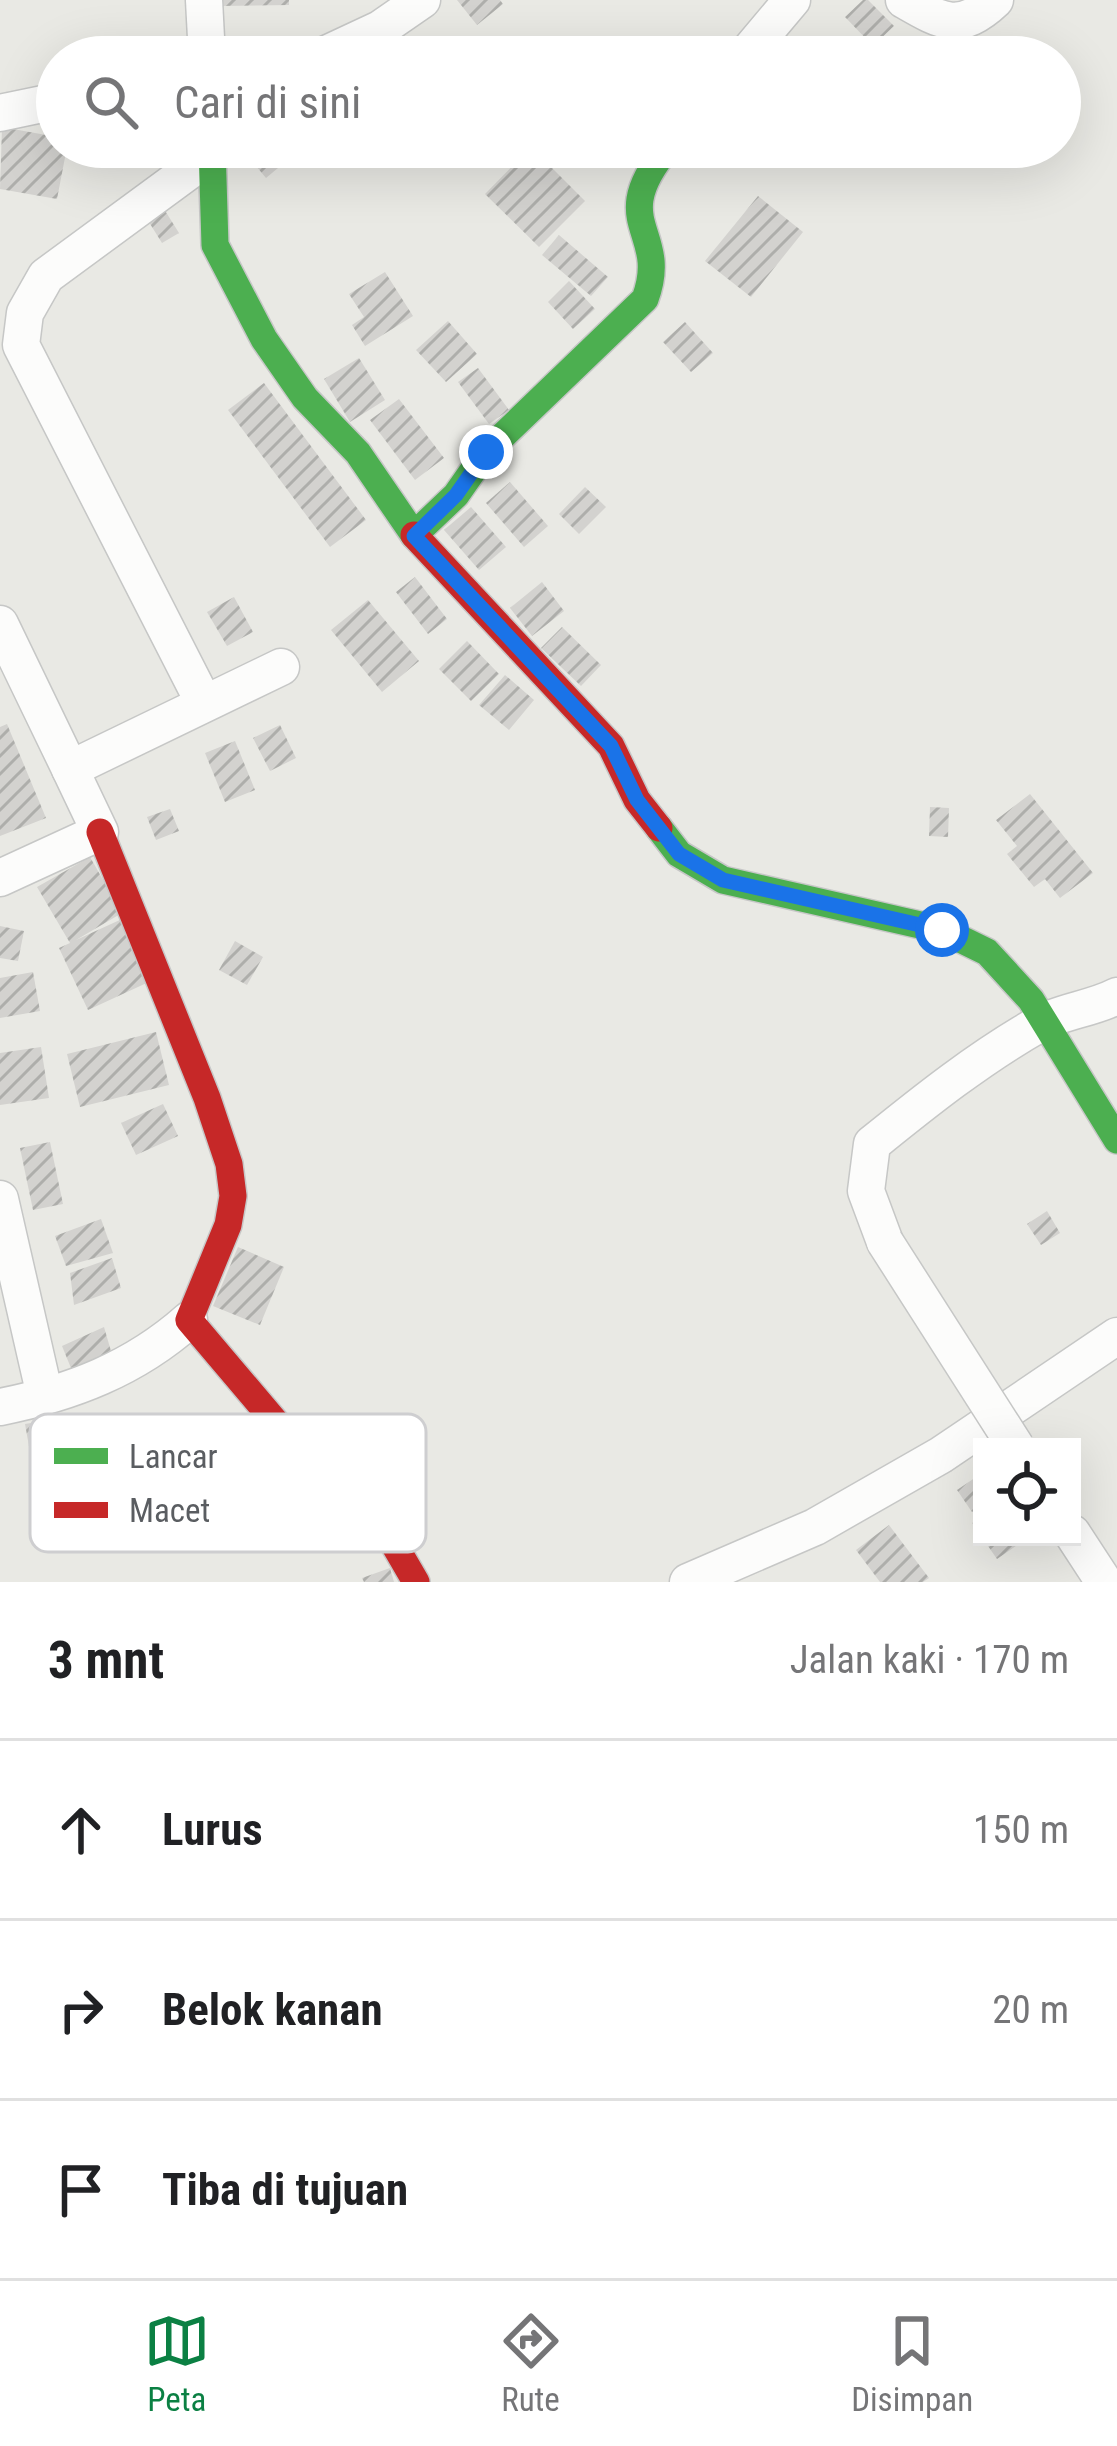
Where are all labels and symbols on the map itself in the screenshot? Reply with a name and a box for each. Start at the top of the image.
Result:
route end [459,425,513,479]
route start [915,903,969,957]
legend [30,1414,426,1552]
text: Lancar [129,1437,218,1476]
text: Macet [129,1491,210,1530]

